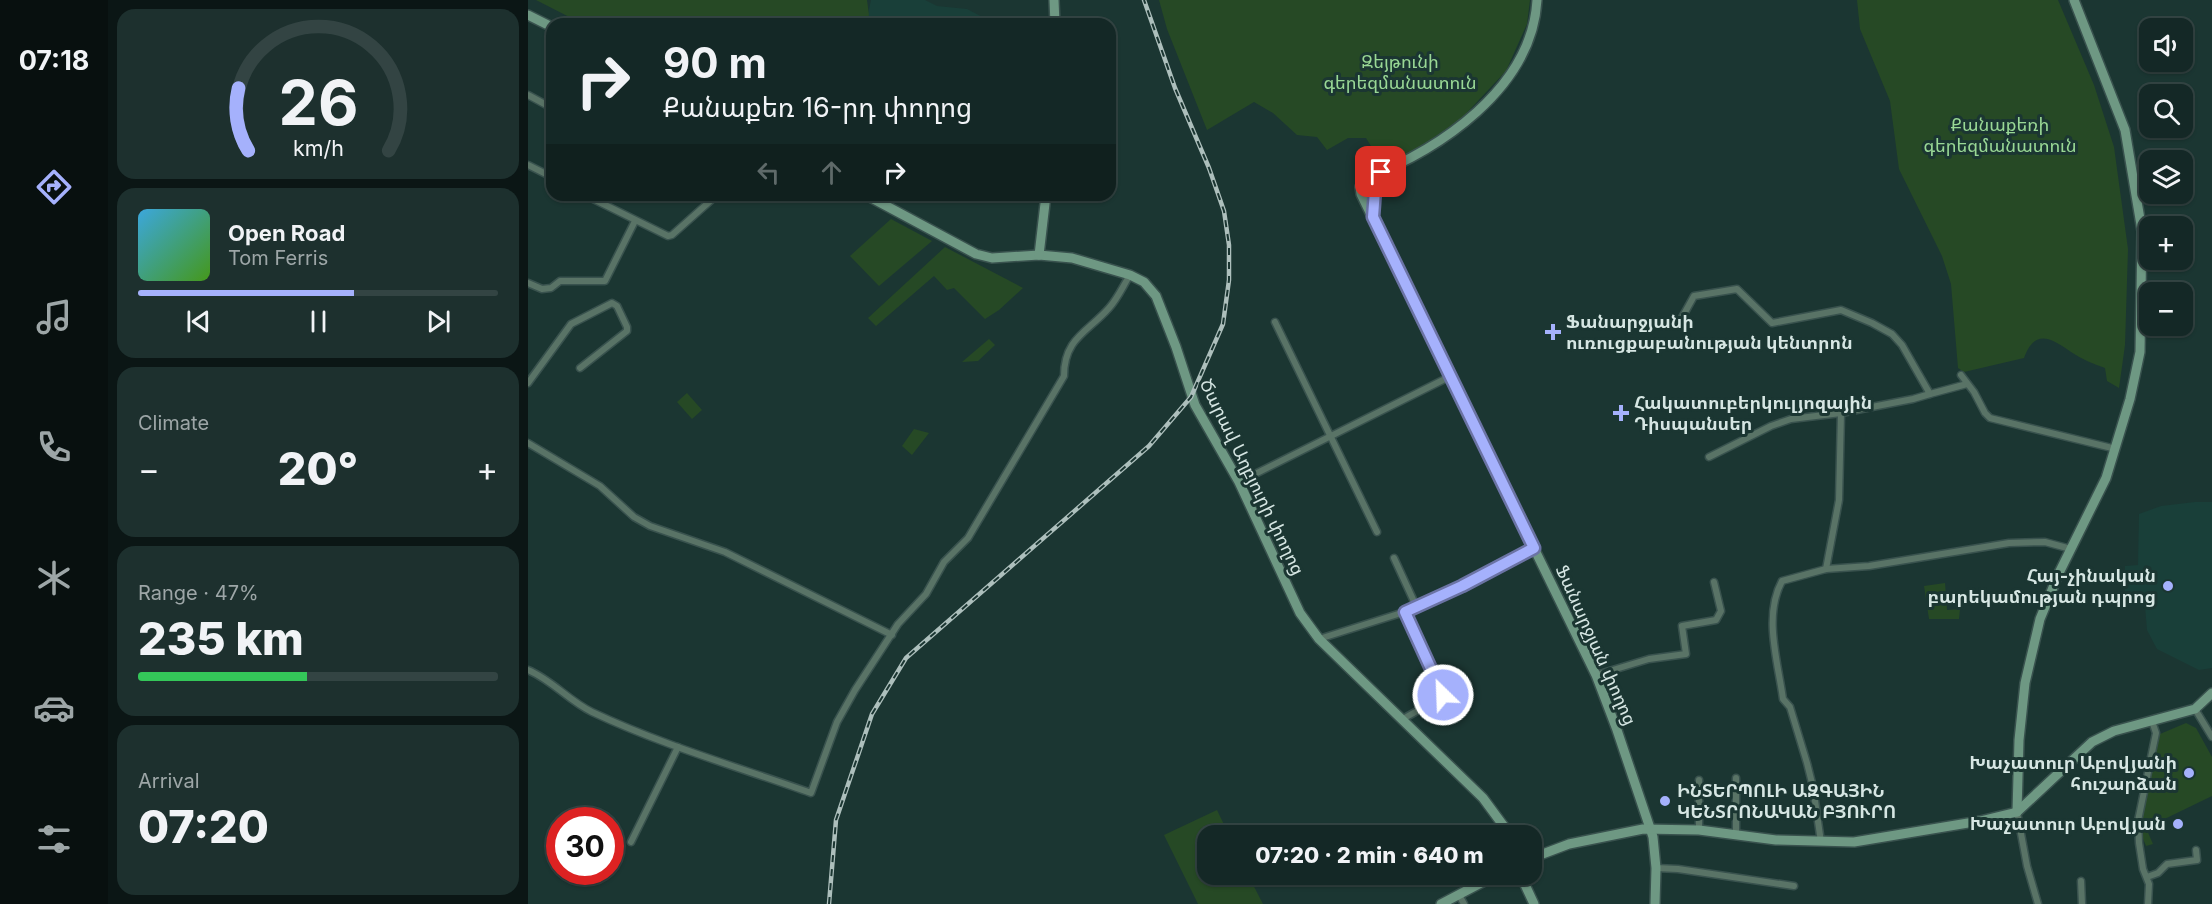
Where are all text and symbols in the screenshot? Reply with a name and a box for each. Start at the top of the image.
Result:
map controls [2139,18,2193,336]
button: sound [2139,18,2193,72]
text: 90 m [663,37,767,88]
icon: right [564,42,642,120]
text: 07:18 [19,44,89,77]
park label: Զեյթունի գերեզմանատուն [1323,51,1477,93]
text: 26 [278,65,358,140]
button: search [2139,84,2193,138]
text: Քանաքեռ 16-րդ փողոց [663,91,972,124]
park label: Քանաքեռի գերեզմանատուն [1923,114,2077,156]
text: km/h [293,135,343,161]
pin [1355,146,1406,197]
button: layers [2139,150,2193,204]
icon: arrive [1364,155,1397,188]
icon: left [752,156,785,189]
icon: ahead [815,156,848,189]
icon: right [878,156,911,189]
icon: directions [33,166,75,208]
button: + [2139,216,2193,270]
text: Open Road [228,220,345,246]
text: Tom Ferris [228,246,328,270]
button: − [2139,282,2193,336]
icon: music [33,296,75,338]
icon: previous [182,305,215,338]
icon: pause [302,305,335,338]
icon: next [422,305,455,338]
place label: Ֆանարջյանի ուռուցքաբանության կենտրոն [1566,311,1853,353]
marker: Ֆանարջյանի ուռուցքաբանության կենտրոն [1544,323,1562,341]
street label: Ծարավ Աղբյուրի փողոց [1196,375,1309,578]
place label: Հակատուբերկուլյոզային Դիսպանսեր [1634,392,1872,434]
marker: Հակատուբերկուլյոզային Դիսպանսեր [1612,404,1630,422]
text: Climate [138,411,209,435]
icon: phone [33,426,75,468]
text: 20° [278,441,358,496]
text: − [138,449,160,489]
text: + [476,449,498,489]
icon: climate [33,557,75,599]
street label: Ֆանարջյան փողոց [1552,561,1641,728]
place label: Հայ-չինական բարեկամության դպրոց [1928,565,2156,607]
marker: Հայ-չինական բարեկամության դպրոց [2161,579,2175,593]
text: Range · 47% [138,581,259,605]
text: 235 km [138,611,304,666]
position arrow [1411,663,1475,727]
icon: car [33,687,75,729]
place label: Խաչատուր Աբովյանի հուշարձան [1969,752,2177,794]
marker: Խաչատուր Աբովյանի հուշարձան [2182,766,2196,780]
text: Arrival [138,769,200,793]
place label: ԻՆՏԵՐՊՈԼԻ ԱԶԳԱՅԻՆ ԿԵՆՏՐՈՆԱԿԱՆ ԲՅՈՒՐՈ [1677,780,1896,822]
marker: ԻՆՏԵՐՊՈԼԻ ԱԶԳԱՅԻՆ ԿԵՆՏՐՈՆԱԿԱՆ ԲՅՈՒՐՈ [1658,794,1672,808]
text: 07:20 [138,799,269,854]
speed limit sign: 30 [546,807,624,885]
place label: Խաչատուր Աբովյան [1970,813,2166,834]
marker: Խաչատուր Աբովյան [2171,817,2185,831]
icon: filters [33,818,75,860]
text: 07:20 · 2 min · 640 m [1255,842,1484,868]

